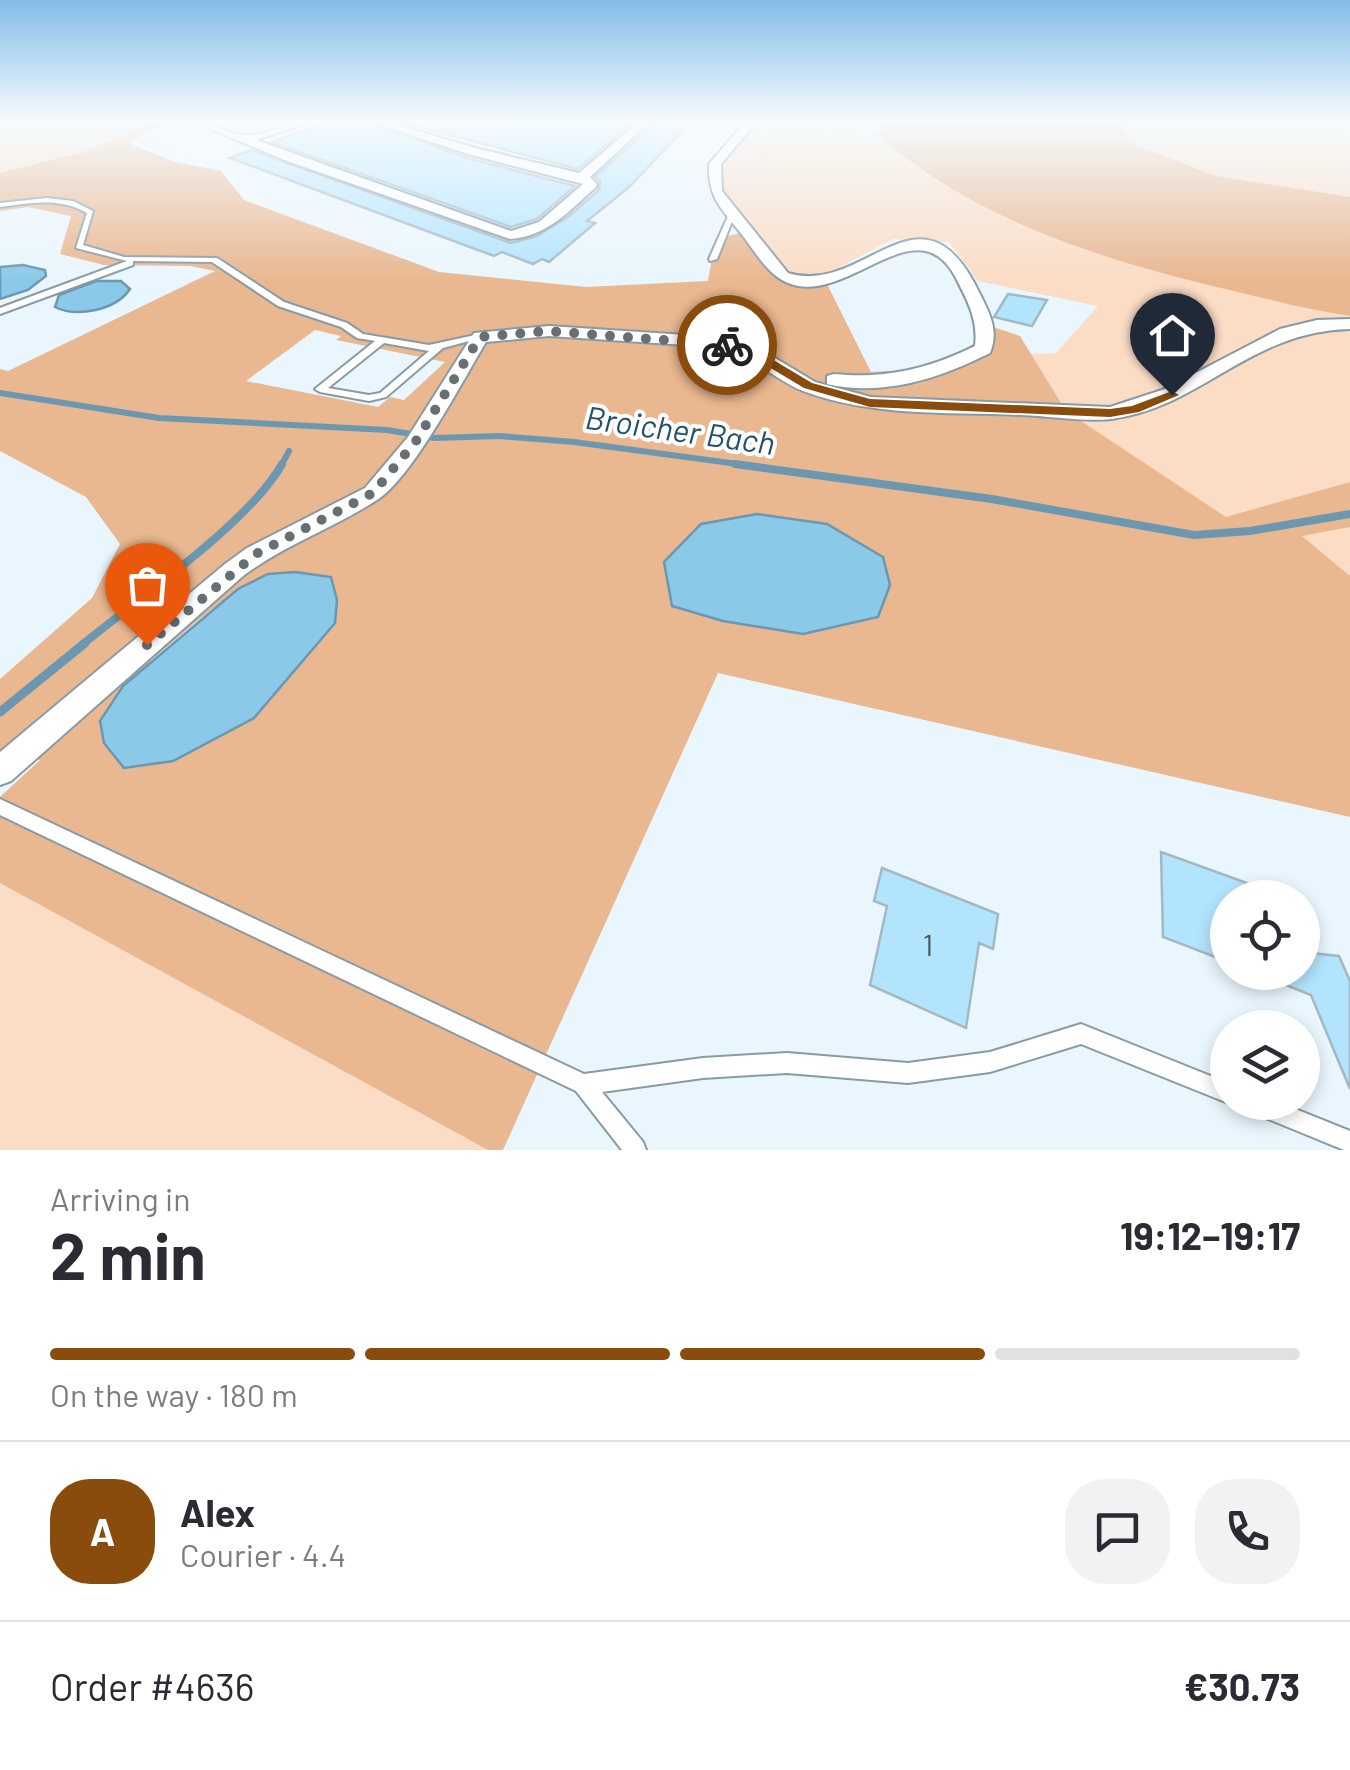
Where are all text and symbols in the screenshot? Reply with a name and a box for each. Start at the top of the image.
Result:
pin [1130,293,1215,396]
courier [677,295,777,395]
icon: home [1145,308,1200,363]
icon: bike [700,318,755,373]
water label: Broicher Bach [583,397,777,461]
pin [105,543,190,646]
icon: bag [120,558,175,613]
map controls [1210,880,1320,1120]
button: locate [1210,880,1320,990]
house number: 1 [923,926,933,962]
button: layers [1210,1010,1320,1120]
text: Arriving in [50,1179,190,1217]
text: 19:12–19:17 [1120,1212,1300,1258]
text: 2 min [50,1215,206,1293]
text: On the way · 180 m [50,1375,298,1413]
button: chat [1065,1479,1170,1584]
button: phone [1195,1479,1300,1584]
text: Alex [180,1489,255,1535]
text: A [90,1508,115,1554]
text: Courier · 4.4 [180,1535,346,1573]
text: Order #4636 [50,1663,254,1709]
text: €30.73 [1184,1663,1300,1709]

